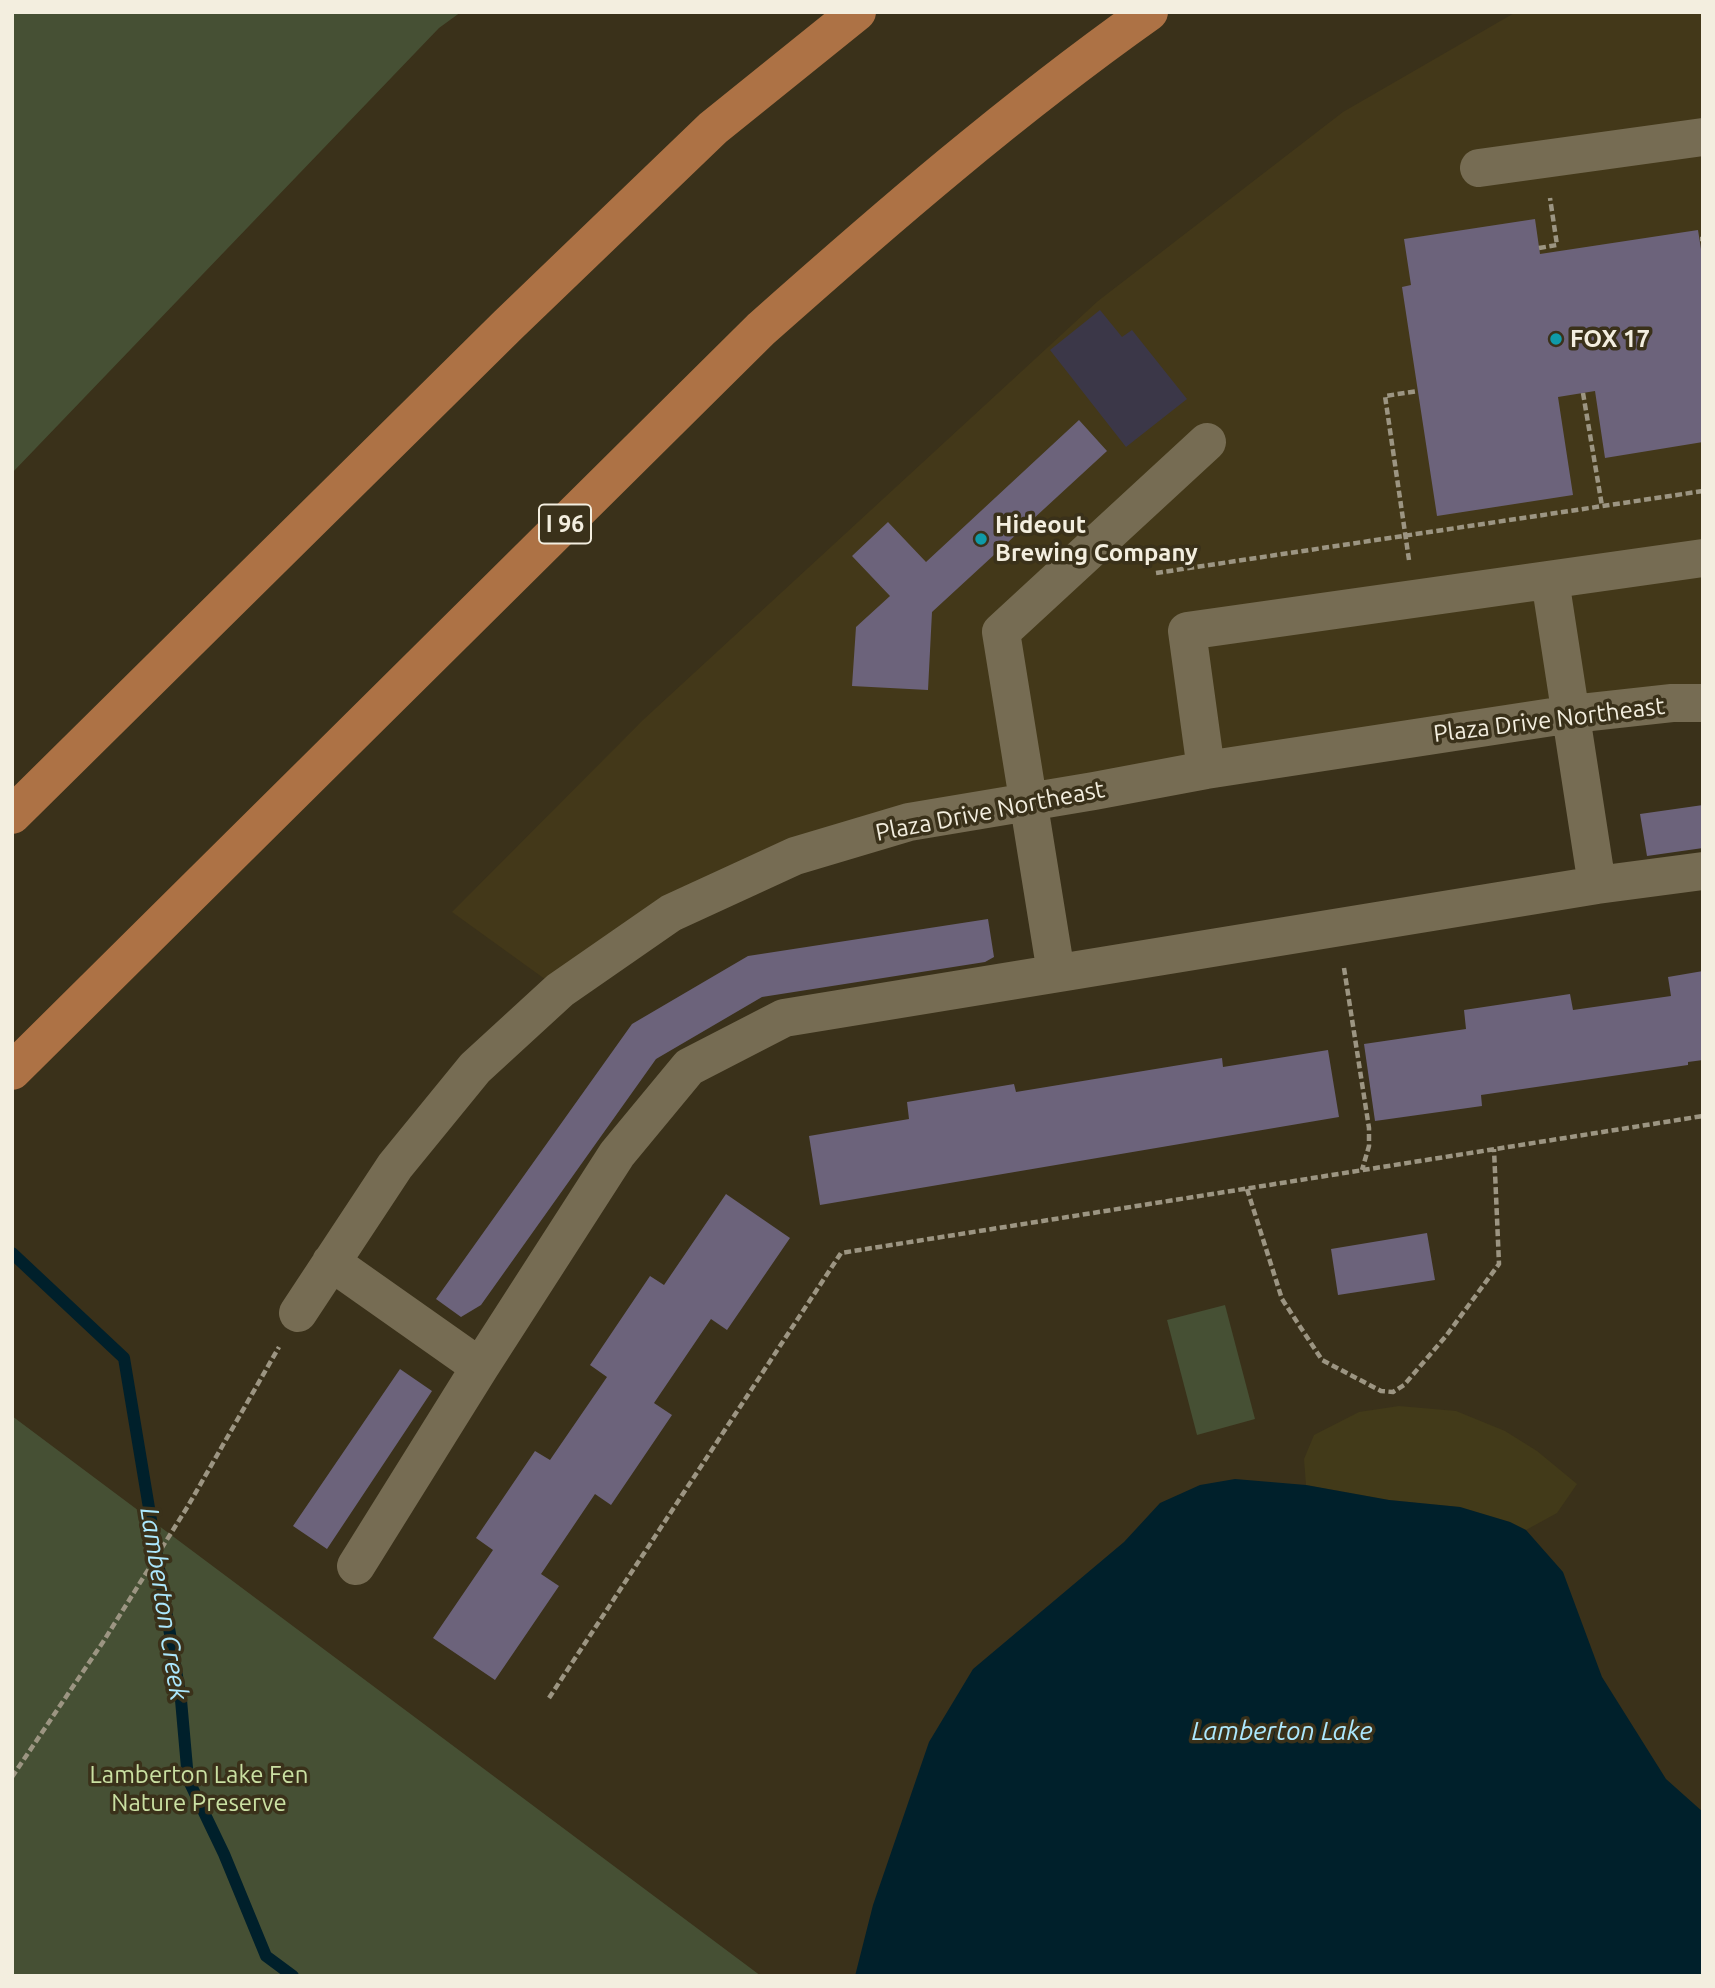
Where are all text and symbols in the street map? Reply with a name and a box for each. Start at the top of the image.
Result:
place label: FOX 17 [1570,325,1650,353]
marker: FOX 17 [1548,331,1564,347]
road number: I 96 [539,504,591,544]
place label: Hideout Brewing Company [995,511,1198,567]
marker: Hideout Brewing Company [973,531,989,547]
street label: Plaza Drive Northeast [1432,692,1666,748]
street label: Plaza Drive Northeast [873,775,1107,847]
water label: Lamberton Creek [133,1505,195,1703]
water label: Lamberton Lake [1191,1715,1373,1747]
park label: Lamberton Lake Fen Nature Preserve [90,1761,308,1817]

